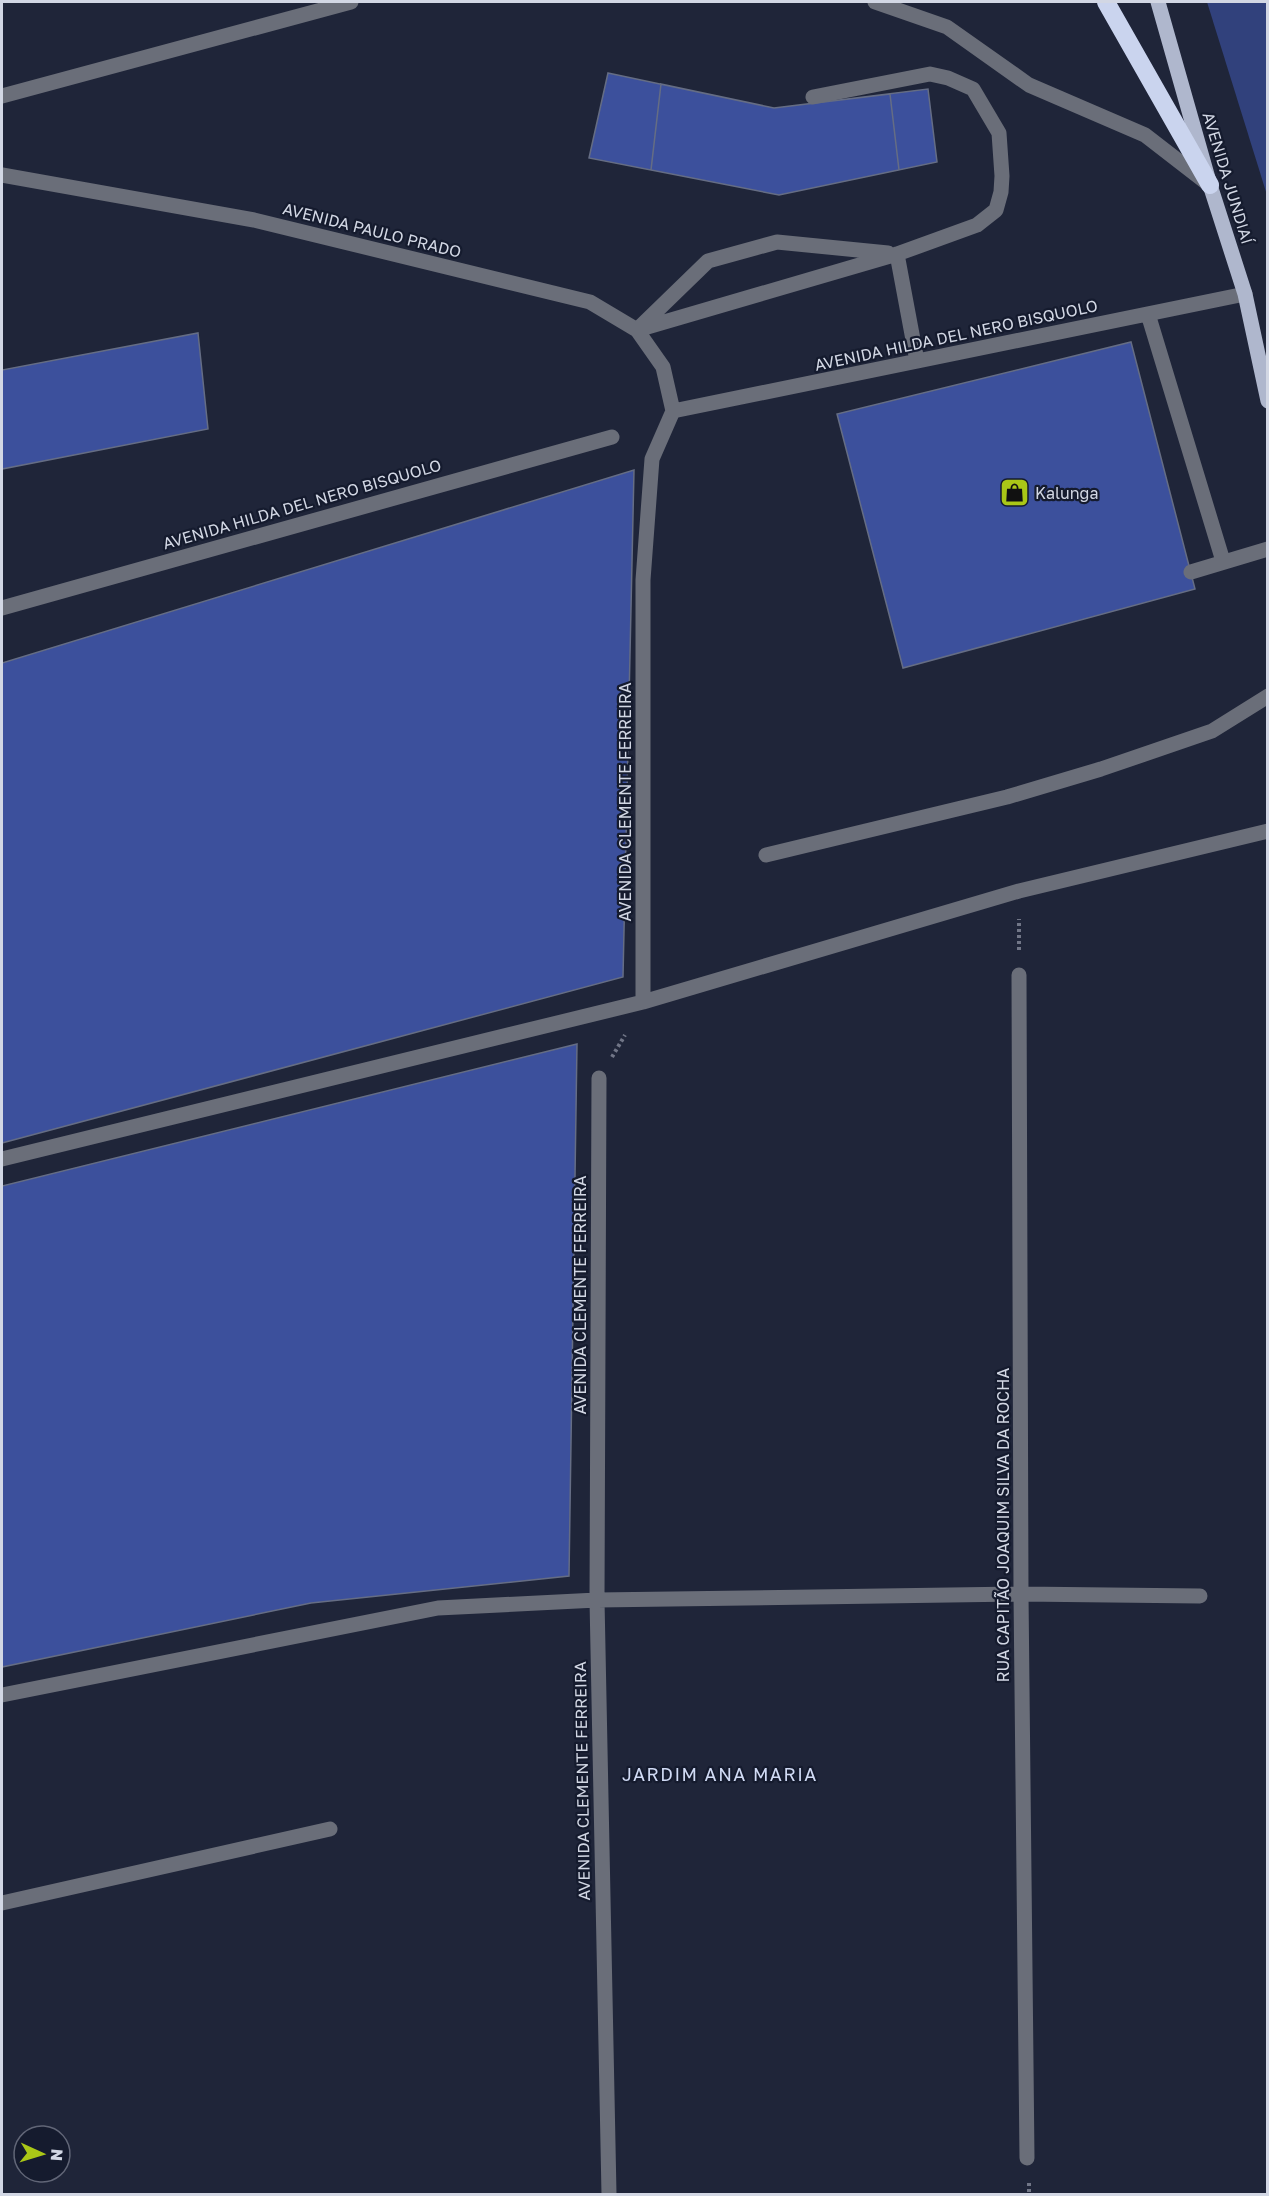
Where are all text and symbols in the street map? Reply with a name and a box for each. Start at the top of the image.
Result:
street label: AVENIDA JUNDIAÍ [1198,109,1258,247]
street label: AVENIDA PAULO PRADO [281,198,463,262]
street label: AVENIDA HILDA DEL NERO BISQUOLO [813,295,1099,375]
street label: AVENIDA HILDA DEL NERO BISQUOLO [160,455,444,553]
shop icon: Kalunga [998,477,1030,509]
place label: Kalunga [1035,483,1098,503]
street label: AVENIDA CLEMENTE FERREIRA [615,682,635,922]
street label: AVENIDA CLEMENTE FERREIRA [570,1175,590,1415]
street label: RUA CAPITÃO JOAQUIM SILVA DA ROCHA [993,1368,1013,1682]
street label: AVENIDA CLEMENTE FERREIRA [570,1661,594,1901]
district label: JARDIM ANA MARIA [622,1763,818,1785]
north arrow [12,2124,72,2184]
text: N [47,2148,67,2162]

